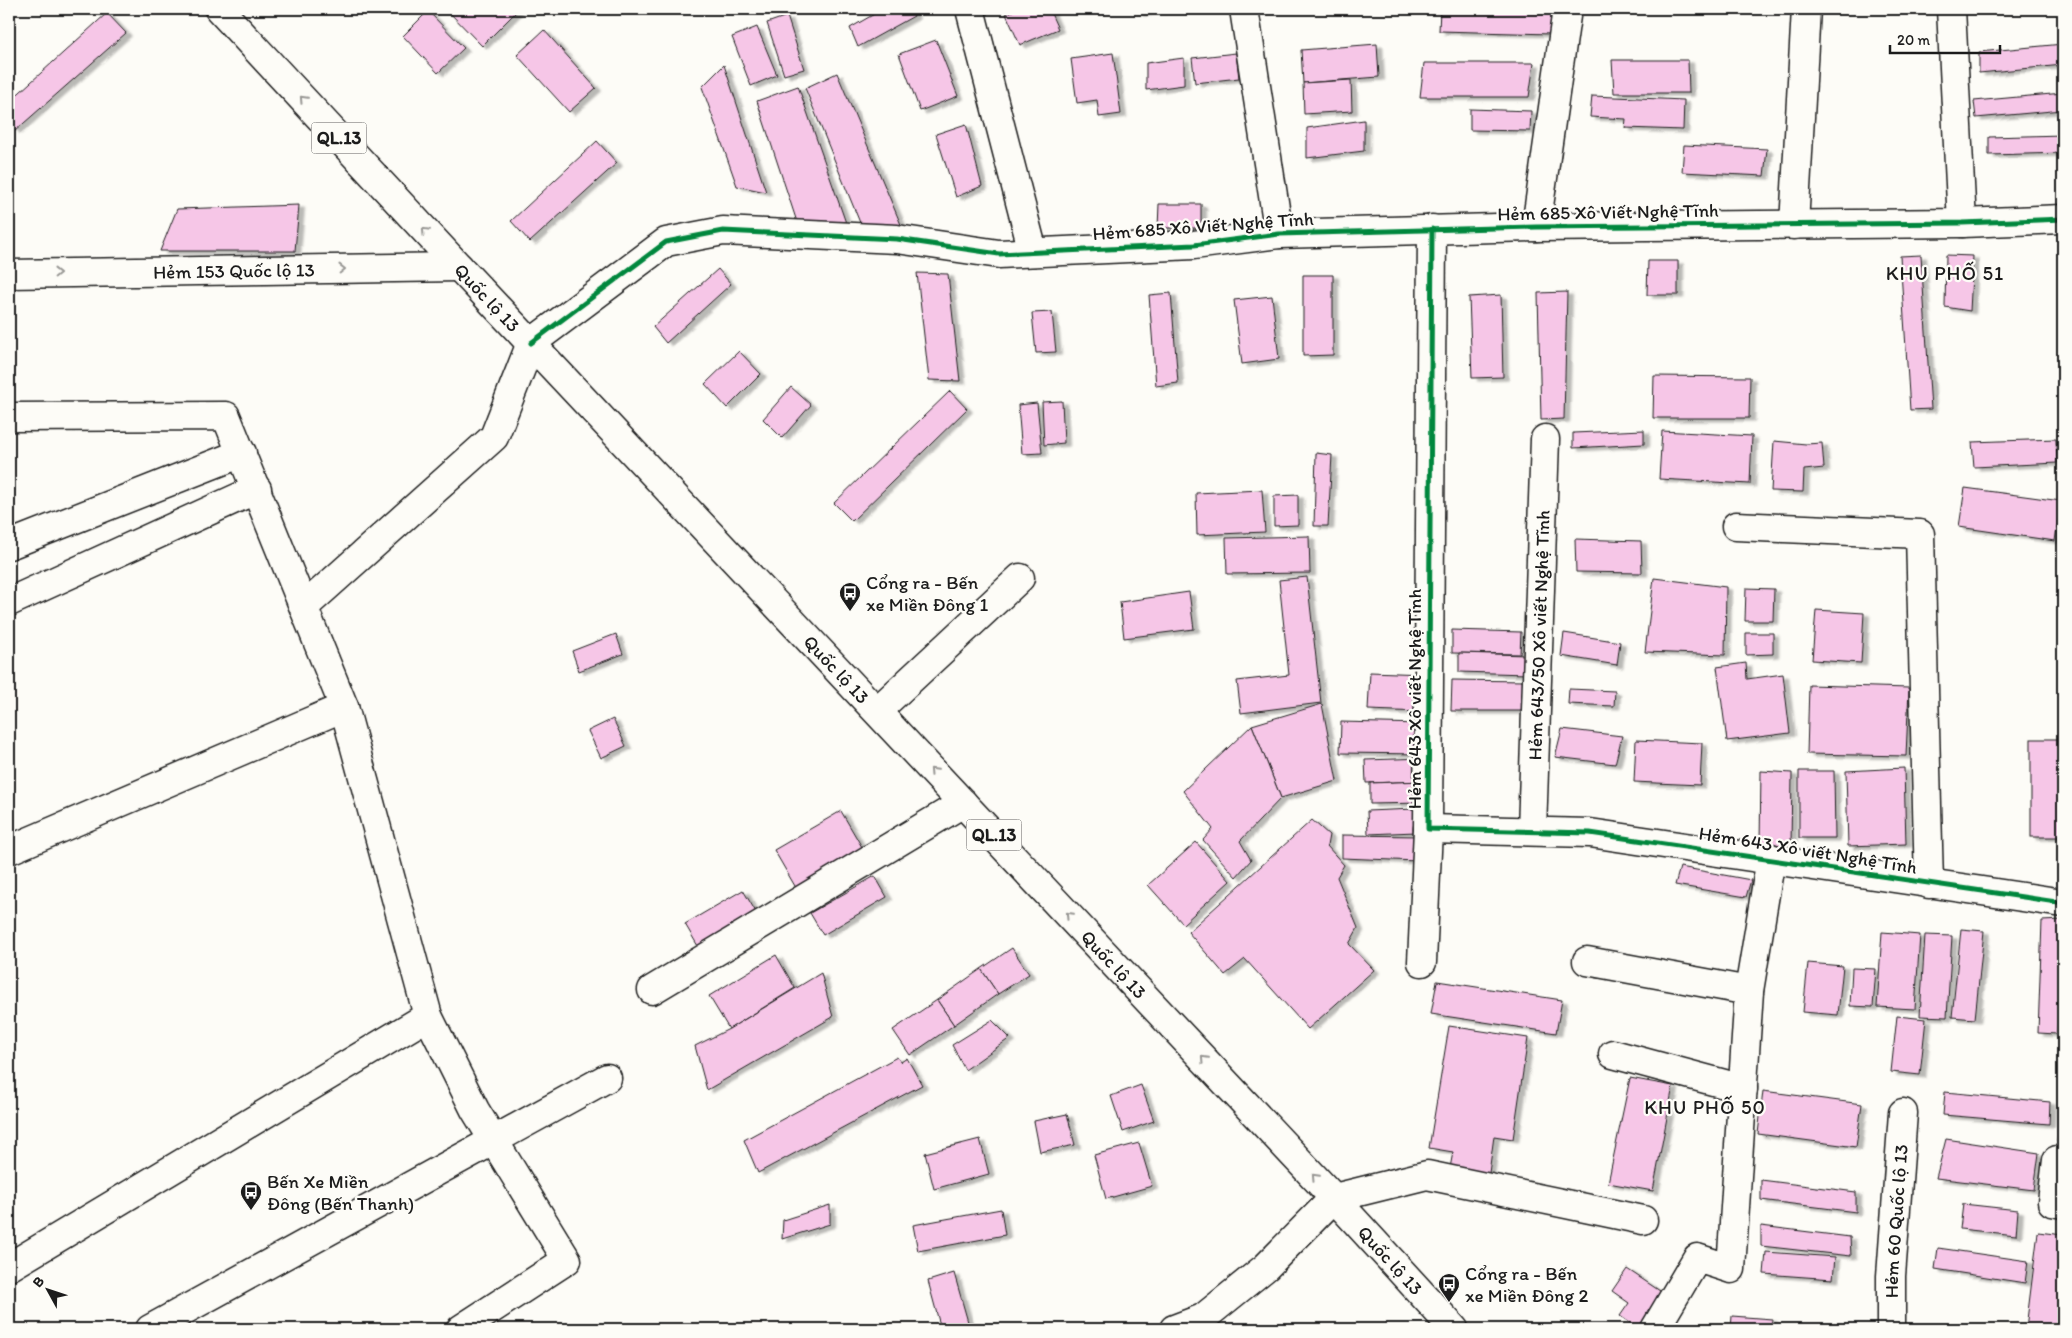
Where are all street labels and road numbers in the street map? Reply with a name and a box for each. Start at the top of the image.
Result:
road number: QL.13 [312,122,366,154]
street label: Hẻm 685 Xô Viết Nghệ Tĩnh [1497,199,1719,225]
street label: Hẻm 685 Xô Viết Nghệ Tĩnh [1092,207,1315,245]
street label: Hẻm 153 Quốc lộ 13 [153,258,315,283]
street label: Quốc lộ 13 [450,258,525,336]
street label: Hẻm 643/50 Xô viết Nghệ Tĩnh [1523,509,1554,761]
street label: Hẻm 643 Xô viết Nghệ Tĩnh [1403,588,1426,809]
street label: Quốc lộ 13 [799,630,875,708]
road number: QL.13 [966,820,1022,850]
street label: Hẻm 643 Xô viết Nghệ Tĩnh [1697,821,1919,879]
street label: Quốc lộ 13 [1076,925,1152,1003]
street label: Hẻm 60 Quốc lộ 13 [1880,1143,1912,1298]
street label: Quốc lộ 13 [1353,1221,1428,1299]

